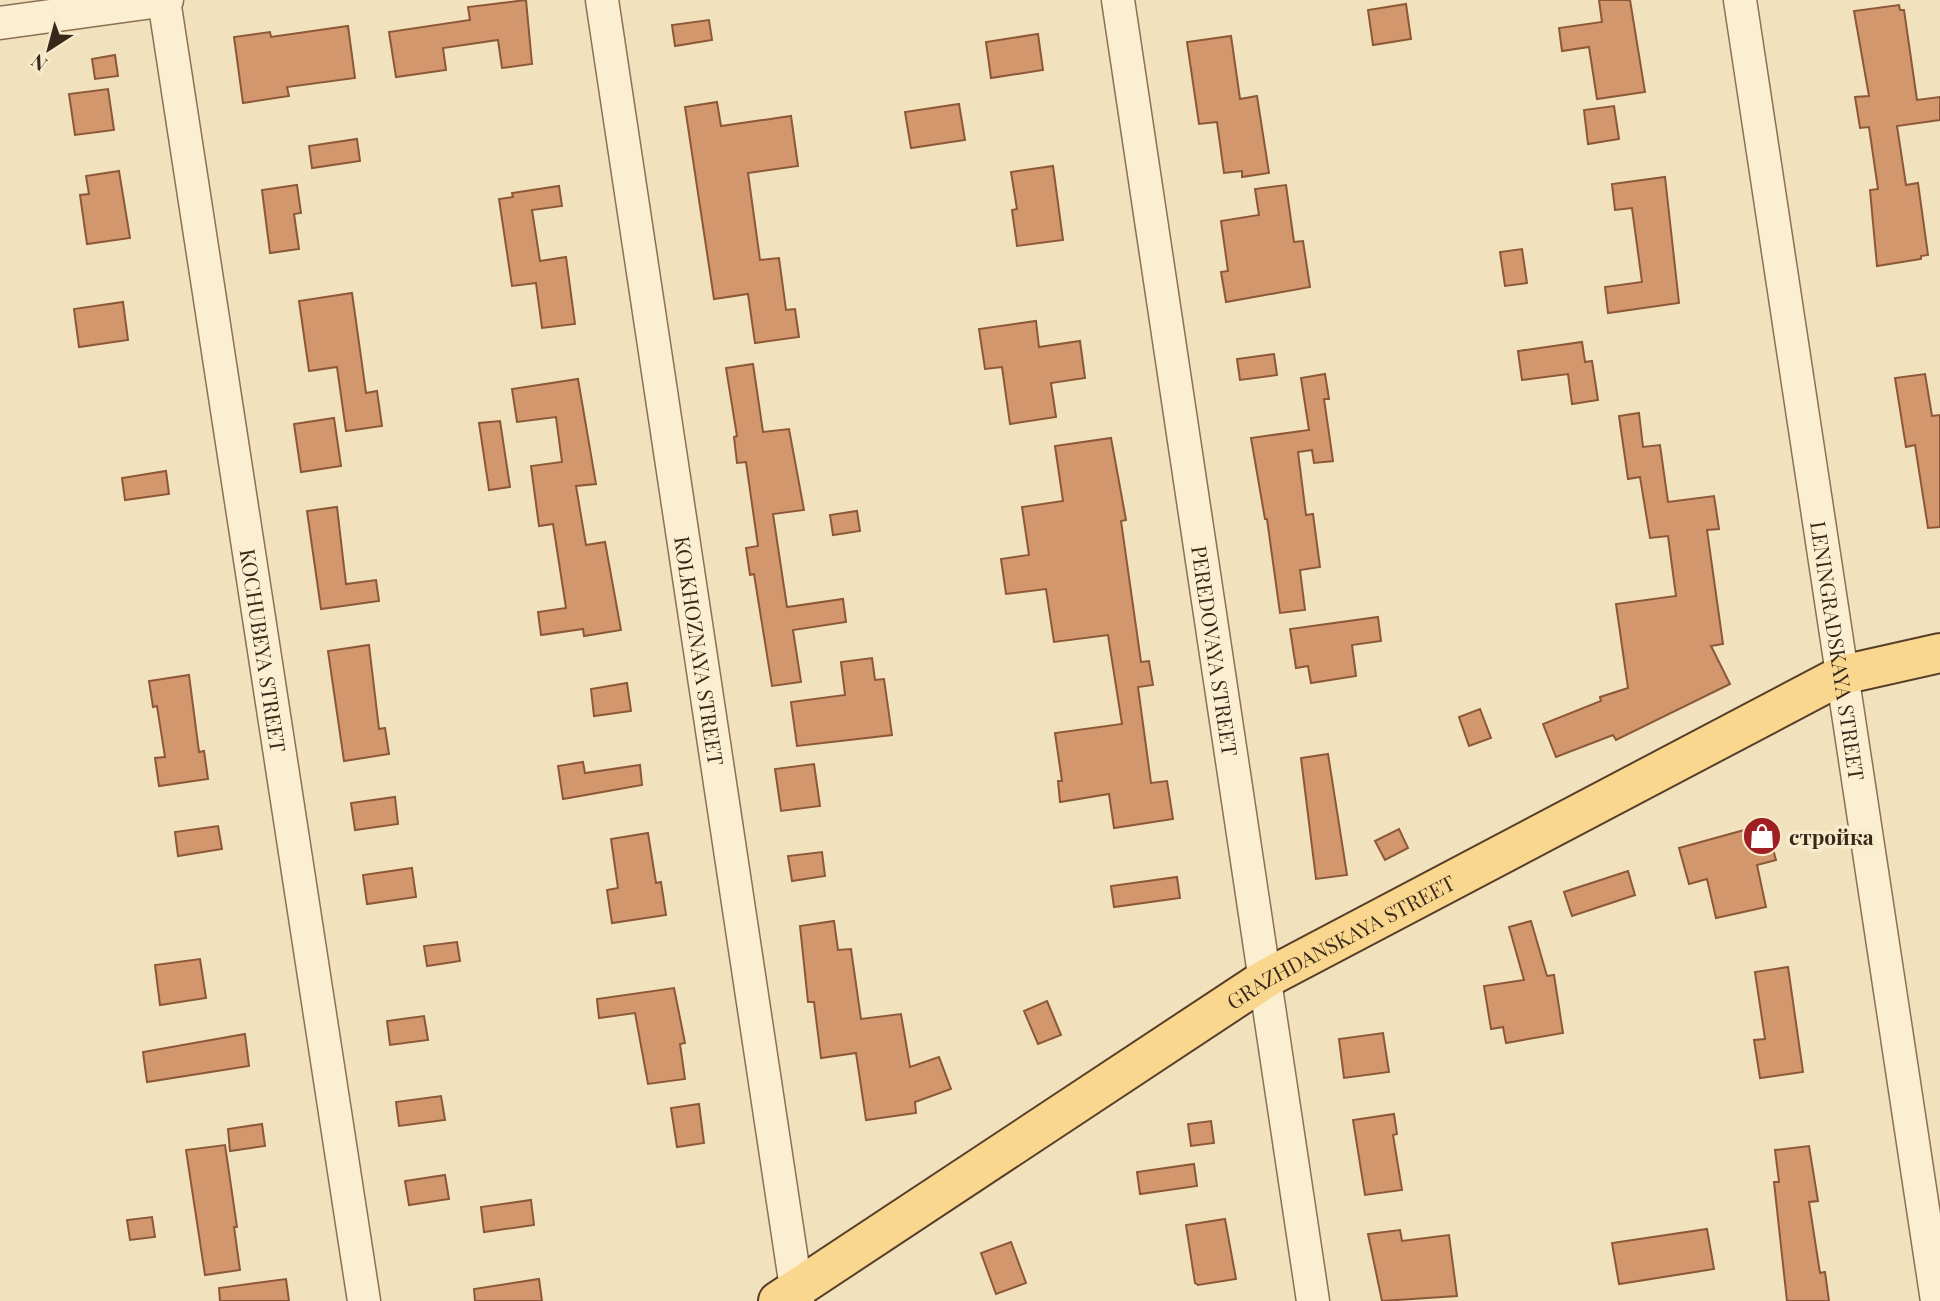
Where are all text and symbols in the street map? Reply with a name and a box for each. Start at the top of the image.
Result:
north arrow [14,14,84,84]
text: N [25,49,52,78]
street label: LENINGRADSKAYA STREET [1805,519,1872,782]
street label: KOLKHOZNAYA STREET [669,534,731,767]
street label: PEREDOVAYA STREET [1186,544,1245,758]
street label: KOCHUBEYA STREET [235,547,293,754]
shop icon: стройка [1741,815,1783,857]
place label: стройка [1789,822,1874,850]
street label: GRAZHDANSKAYA STREET [1221,868,1459,1015]

